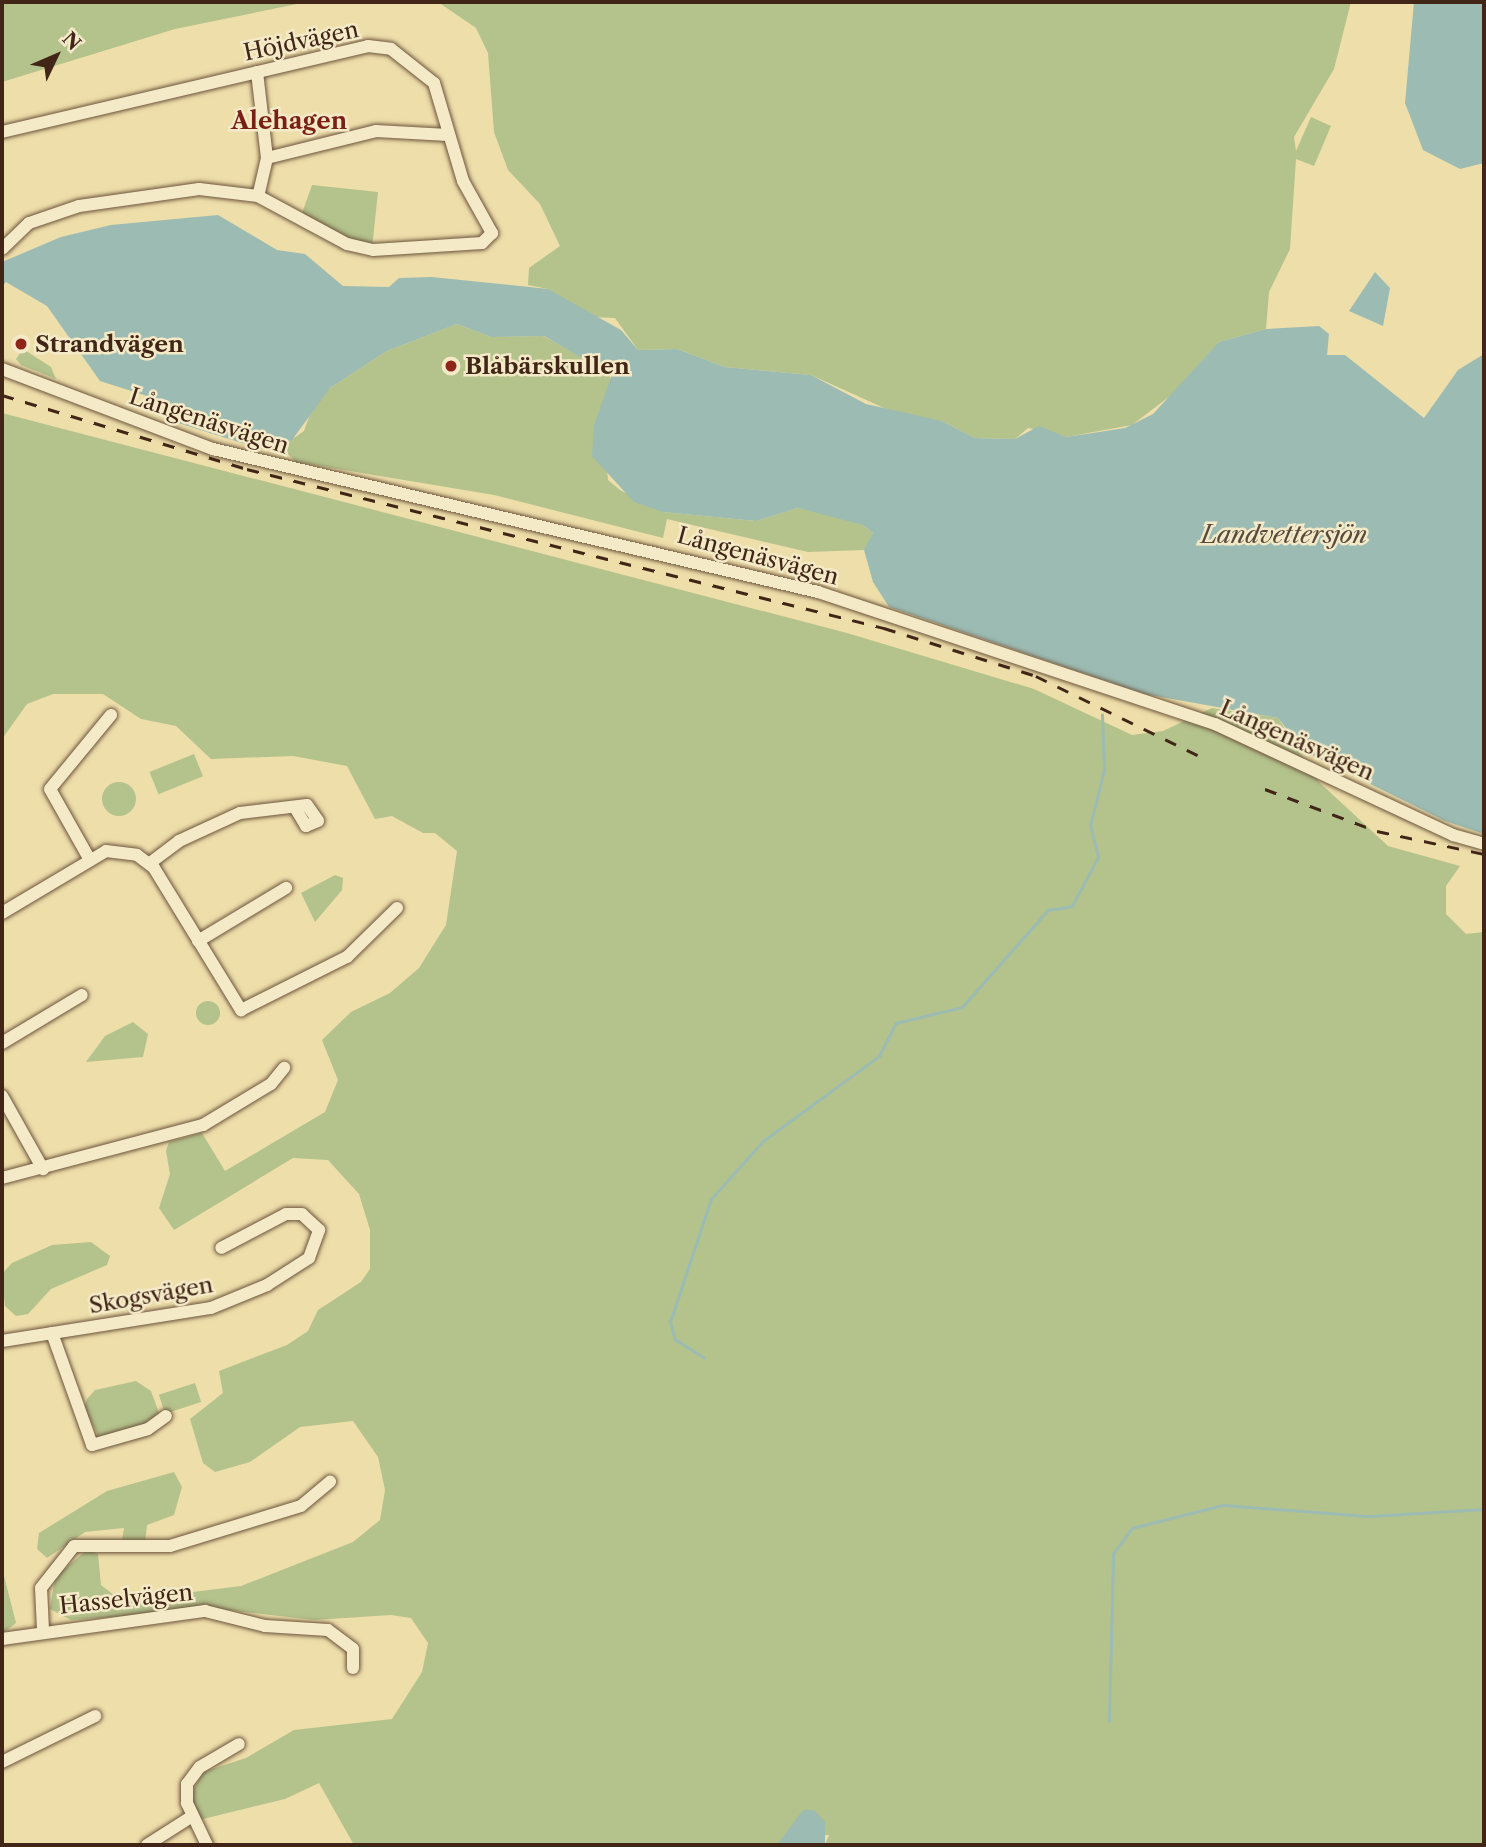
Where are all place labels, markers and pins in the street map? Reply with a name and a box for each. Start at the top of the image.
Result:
place label: Strandvägen [35,330,184,358]
marker: Strandvägen [13,336,29,352]
place label: Blåbärskullen [465,352,630,380]
marker: Blåbärskullen [443,358,459,374]

